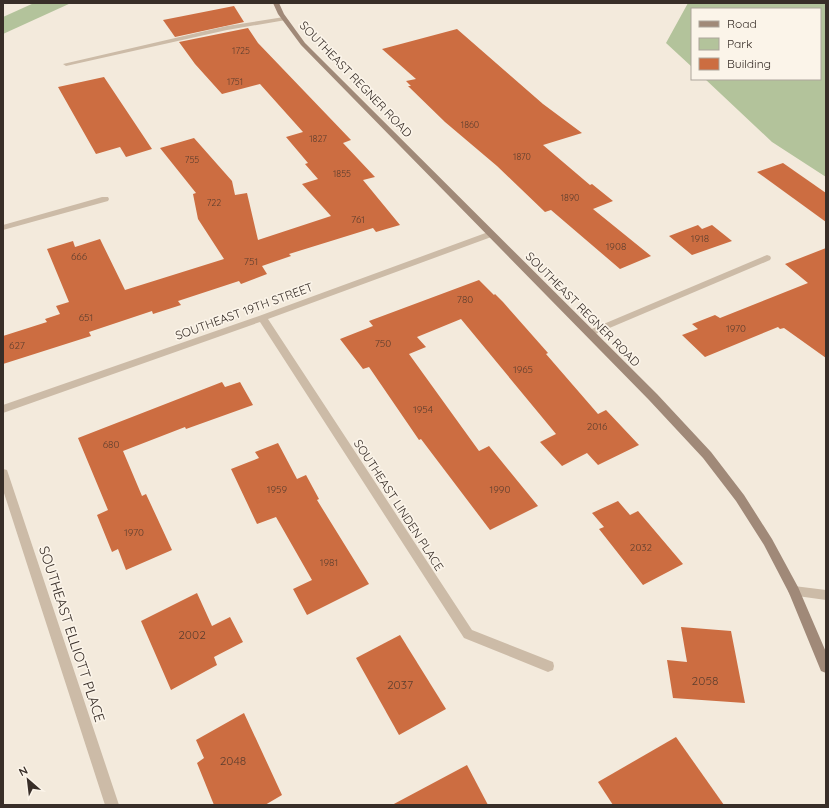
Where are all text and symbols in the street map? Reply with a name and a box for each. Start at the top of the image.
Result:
legend [691,8,821,80]
text: Road [727,16,757,31]
street label: SOUTHEAST REGNER ROAD [297,18,416,140]
text: Park [727,36,752,51]
house number: 1725 [232,45,250,56]
text: Building [727,56,771,71]
house number: 1751 [227,76,243,87]
house number: 1860 [461,119,479,130]
house number: 1827 [309,133,327,144]
house number: 1870 [513,151,531,162]
house number: 755 [185,154,199,165]
house number: 1855 [333,168,351,179]
house number: 1890 [561,192,579,203]
house number: 722 [207,197,221,208]
house number: 761 [351,213,365,226]
house number: 1918 [691,232,709,245]
house number: 1908 [606,240,626,253]
street label: SOUTHEAST REGNER ROAD [523,249,644,370]
house number: 666 [71,250,88,263]
house number: 751 [244,255,258,268]
street label: SOUTHEAST 19TH STREET [173,279,315,343]
house number: 780 [457,293,473,306]
house number: 651 [79,311,93,324]
house number: 1970 [726,322,746,335]
house number: 750 [375,337,391,350]
house number: 627 [9,339,25,352]
house number: 1965 [513,363,533,376]
house number: 1954 [413,403,433,416]
house number: 2016 [587,420,608,433]
street label: SOUTHEAST LINDEN PLACE [351,436,447,574]
house number: 680 [103,438,119,451]
house number: 1959 [267,483,288,496]
house number: 1990 [490,483,510,496]
house number: 1970 [124,526,144,539]
house number: 2032 [630,541,653,554]
street label: SOUTHEAST ELLIOTT PLACE [35,544,109,724]
house number: 1981 [320,556,338,569]
house number: 2002 [178,627,206,642]
house number: 2058 [692,673,718,688]
house number: 2037 [387,677,413,692]
house number: 2048 [220,753,246,768]
north arrow [8,760,48,800]
text: N [16,763,30,779]

